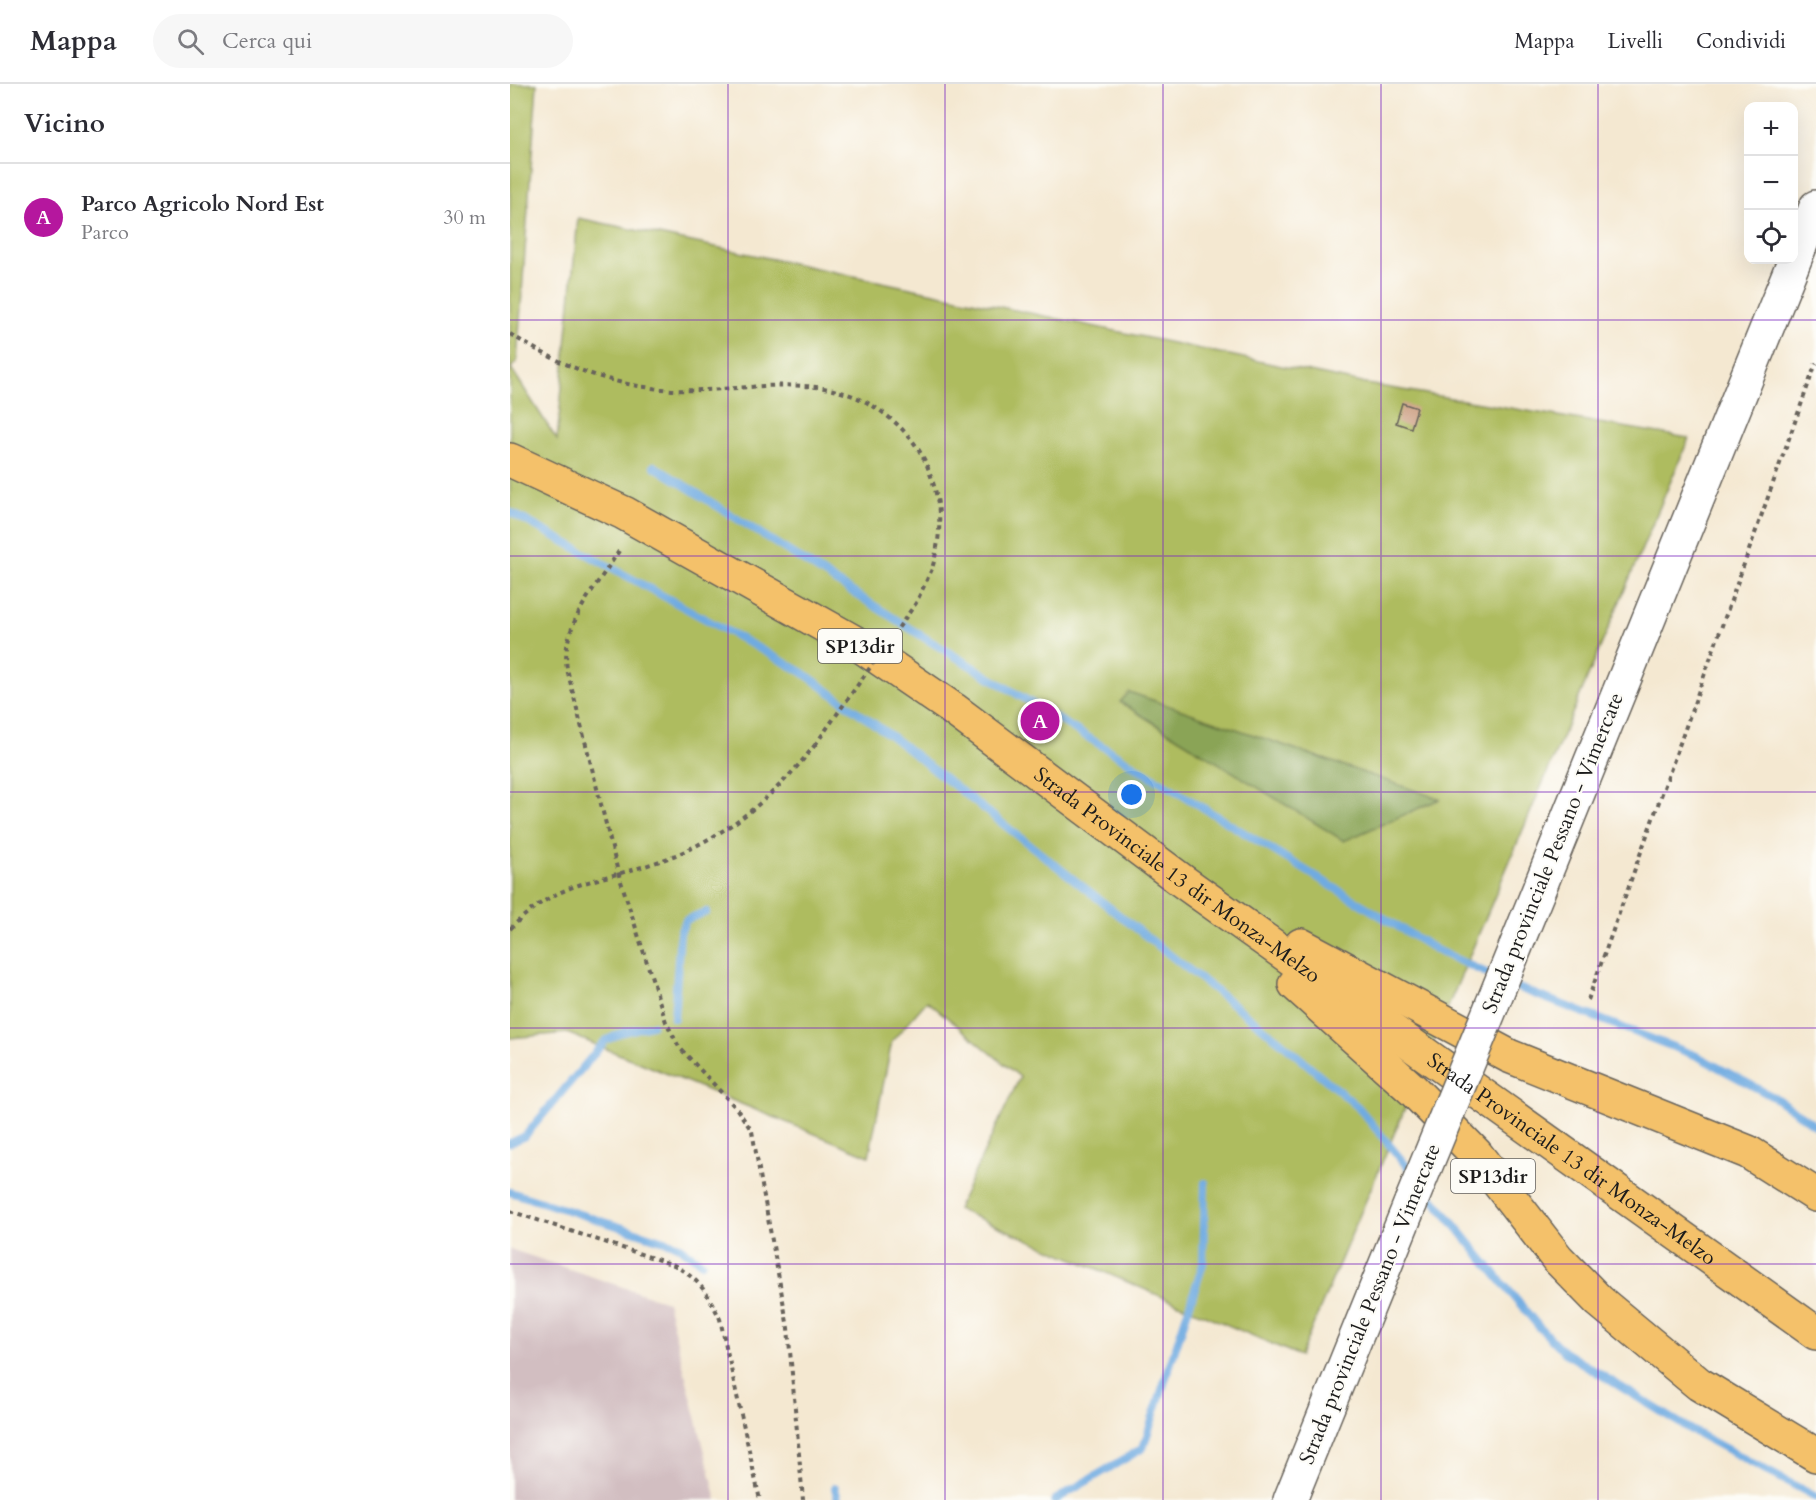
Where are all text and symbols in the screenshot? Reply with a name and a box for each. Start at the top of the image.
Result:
search box [153,14,573,68]
text: Mappa [30,22,117,60]
icon: search [174,25,207,58]
text: Cerca qui [222,26,312,56]
text: Mappa [1514,27,1575,56]
text: Livelli [1608,27,1663,56]
text: Condividi [1696,27,1786,56]
map controls [1744,102,1798,264]
button: + [1744,102,1798,156]
text: Vicino [24,106,105,141]
button: − [1744,156,1798,210]
text: Parco Agricolo Nord Est [81,189,324,219]
text: A [36,204,51,231]
text: 30 m [443,204,486,231]
button: locate [1744,210,1798,264]
text: Parco [81,219,129,246]
road number: SP13dir [818,629,902,663]
street label: Strada provinciale Pessano - Vimercate [1475,688,1631,1018]
pin: A [1020,698,1060,744]
street label: Strada Provinciale 13 dir Monza-Melzo [1028,760,1327,990]
your location [1117,780,1146,809]
street label: Strada Provinciale 13 dir Monza-Melzo [1421,1046,1722,1272]
street label: Strada provinciale Pessano - Vimercate [1292,1139,1448,1469]
road number: SP13dir [1451,1159,1535,1193]

